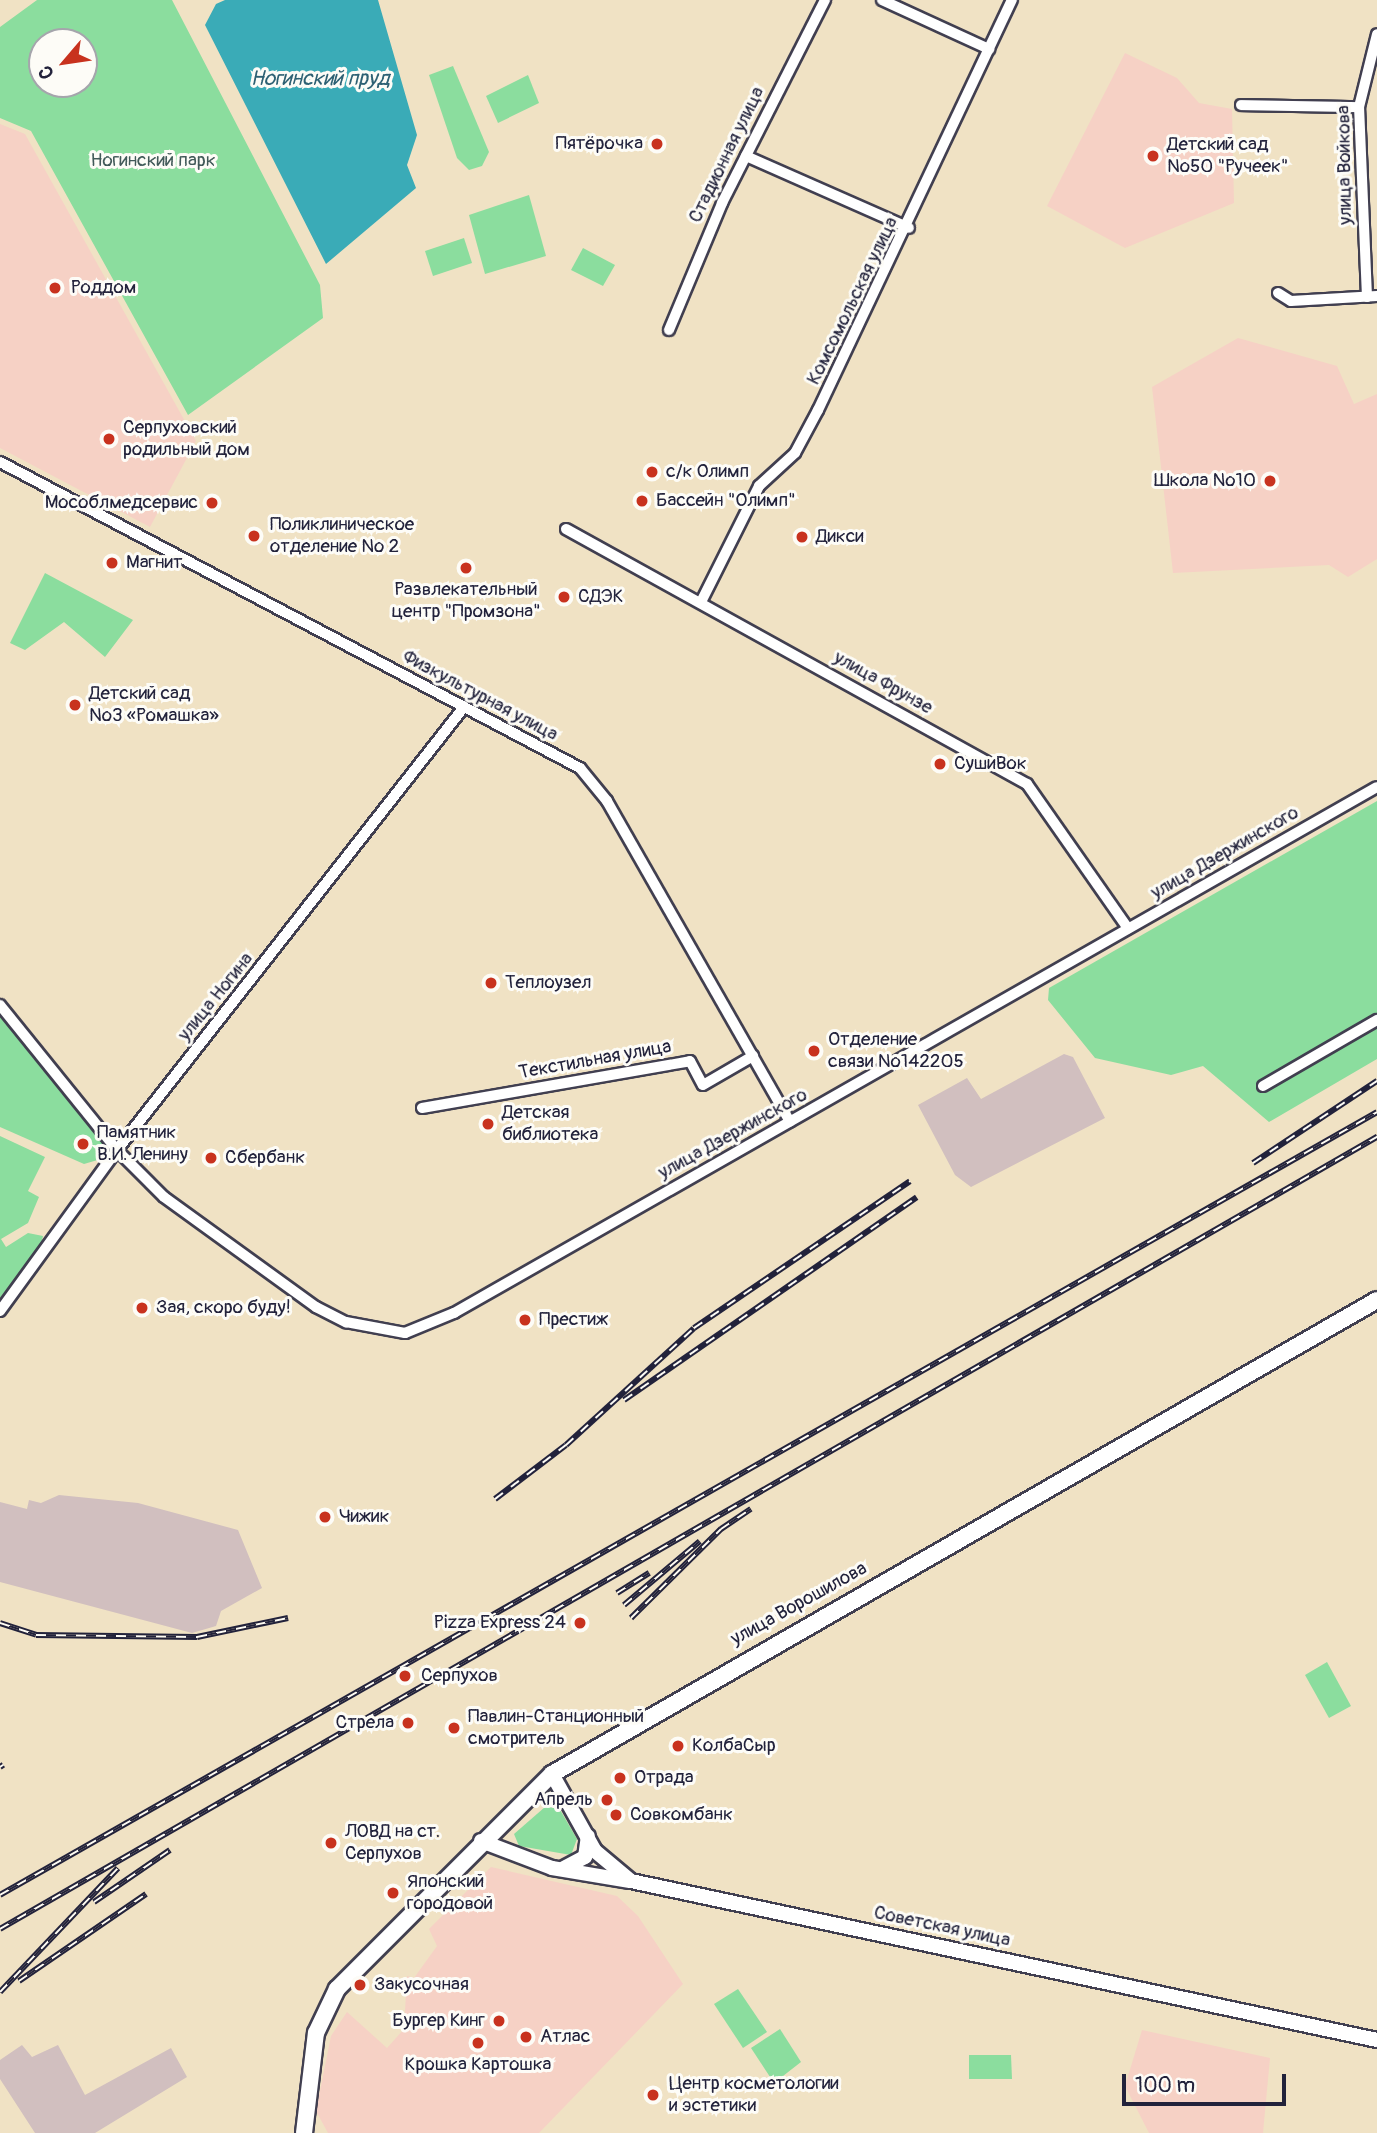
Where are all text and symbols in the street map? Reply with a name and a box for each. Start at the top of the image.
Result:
north arrow [28,28,98,98]
text: С [33,61,60,83]
water label: Ногинский пруд [250,66,390,92]
street label: Стадионная улица [684,83,770,227]
street label: улица Войкова [1333,105,1357,225]
place label: Пятёрочка [555,133,643,155]
place label: Детский сад №50 "Ручеек" [1167,134,1289,178]
marker: Пятёрочка [649,136,665,152]
marker: Детский сад №50 "Ручеек" [1145,148,1161,164]
park label: Ногинский парк [90,150,216,172]
street label: Комсомольская улица [803,213,903,389]
place label: Роддом [71,277,136,299]
marker: Роддом [45,278,65,298]
place label: Серпуховский родильный дом [123,417,250,461]
marker: Серпуховский родильный дом [101,431,117,447]
place label: с/к Олимп [666,461,749,483]
marker: с/к Олимп [644,464,660,480]
place label: Школа №10 [1154,470,1256,492]
marker: Школа №10 [1262,473,1278,489]
place label: Бассейн "Олимп" [656,490,796,512]
place label: Мособлмедсервис [45,492,198,514]
marker: Бассейн "Олимп" [634,493,650,509]
marker: Мособлмедсервис [204,495,220,511]
place label: Поликлиническое отделение № 2 [270,514,414,558]
marker: Поликлиническое отделение № 2 [244,526,264,546]
place label: Дикси [816,526,864,548]
marker: Дикси [794,529,810,545]
place label: Магнит [126,552,182,574]
marker: Магнит [104,555,120,571]
marker: Развлекательный центр "Промзона" [458,560,474,576]
place label: Развлекательный центр "Промзона" [391,579,541,623]
place label: СДЭК [578,586,623,608]
marker: СДЭК [556,589,572,605]
street label: Физкультурная улица [399,645,561,747]
street label: улица Фрунзе [830,647,936,719]
place label: Детский сад №3 «Ромашка» [89,683,219,727]
marker: Детский сад №3 «Ромашка» [67,697,83,713]
place label: СушиВок [954,753,1027,775]
marker: СушиВок [932,756,948,772]
street label: улица Дзержинского [1147,801,1303,905]
street label: улица Ногина [173,948,259,1046]
place label: Теплоузел [505,972,591,994]
marker: Теплоузел [483,975,499,991]
place label: Отделение связи №142205 [828,1029,964,1073]
street label: Текстильная улица [517,1035,673,1085]
marker: Отделение связи №142205 [806,1043,822,1059]
street label: улица Дзержинского [655,1084,811,1184]
place label: Детская библиотека [502,1102,598,1146]
marker: Детская библиотека [480,1116,496,1132]
place label: Памятник В.И. Ленину [97,1122,188,1166]
marker: Памятник В.И. Ленину [75,1136,91,1152]
place label: Сбербанк [225,1147,305,1169]
marker: Сбербанк [203,1150,219,1166]
place label: Зая, скоро буду! [156,1297,291,1319]
marker: Зая, скоро буду! [134,1300,150,1316]
place label: Престиж [539,1309,608,1331]
marker: Престиж [517,1312,533,1328]
place label: Чижик [339,1506,389,1528]
marker: Чижик [317,1509,333,1525]
street label: улица Ворошилова [727,1557,871,1651]
place label: Pizza Express 24 [433,1612,566,1634]
marker: Pizza Express 24 [572,1615,588,1631]
place label: Серпухов [421,1665,498,1687]
marker: Серпухов [395,1666,415,1686]
place label: Павлин-Станционный смотритель [468,1706,644,1750]
place label: Стрела [336,1712,394,1734]
marker: Стрела [400,1715,416,1731]
marker: Павлин-Станционный смотритель [446,1720,462,1736]
place label: КолбаСыр [692,1735,776,1757]
marker: КолбаСыр [670,1738,686,1754]
place label: Отрада [634,1767,694,1789]
marker: Отрада [612,1770,628,1786]
place label: Апрель [534,1789,593,1811]
marker: Апрель [599,1792,615,1808]
place label: Совкомбанк [630,1804,733,1826]
marker: Совкомбанк [608,1807,624,1823]
place label: ЛОВД на ст. Серпухов [345,1821,440,1865]
marker: ЛОВД на ст. Серпухов [323,1835,339,1851]
place label: Японский городовой [407,1871,493,1915]
marker: Японский городовой [385,1885,401,1901]
street label: Советская улица [872,1901,1012,1953]
place label: Закусочная [374,1974,469,1996]
marker: Закусочная [352,1977,368,1993]
place label: Бургер Кинг [392,2010,485,2032]
marker: Бургер Кинг [491,2013,507,2029]
place label: Атлас [540,2026,590,2048]
marker: Атлас [518,2029,534,2045]
marker: Крошка Картошка [470,2035,486,2051]
place label: Крошка Картошка [405,2054,551,2076]
scale bar [1125,2060,1290,2104]
text: 100 m [1135,2072,1195,2099]
place label: Центр косметологии и эстетики [669,2073,839,2117]
marker: Центр косметологии и эстетики [643,2085,663,2105]

